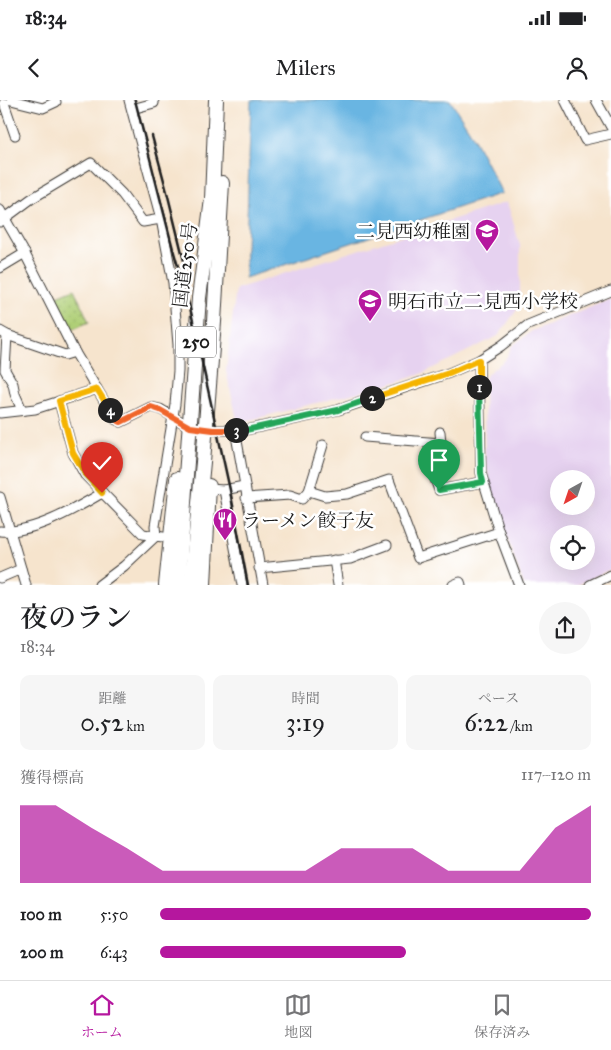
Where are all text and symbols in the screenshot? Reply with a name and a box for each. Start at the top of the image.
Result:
text: 18:34 [25,6,66,29]
icon: back [20,54,48,82]
text: Milers [275,54,336,81]
icon: person [563,54,591,82]
school or university icon: 二見西幼稚園 [474,218,500,252]
place label: 二見西幼稚園 [356,220,470,243]
street label: 国道250号 [168,221,202,309]
school or university icon: 明石市立二見西小学校 [357,288,383,322]
place label: 明石市立二見西小学校 [388,290,578,313]
road number: 250 [176,326,216,358]
pin: 1 [466,374,492,400]
text: 1 [477,379,482,396]
pin: 2 [360,386,384,410]
text: 2 [369,390,376,407]
pin: 4 [98,398,122,422]
text: 4 [107,402,114,419]
pin: 3 [224,418,248,442]
text: 3 [234,422,239,439]
pin [418,439,460,490]
pin [81,442,123,493]
icon: arrive [425,446,453,474]
icon: check [88,449,116,477]
north arrow [550,470,595,515]
map controls [550,470,595,570]
restaurant icon: ラーメン餃子友 [212,507,238,541]
place label: ラーメン餃子友 [242,509,374,532]
button: locate [550,525,595,570]
text: 夜のラン [20,600,132,635]
button: share [539,602,591,654]
text: 18:34 [20,637,54,656]
text: 距離 [99,690,127,707]
text: 時間 [292,690,320,707]
text: ペース [478,690,519,707]
text: 0.52 [80,707,124,738]
text: 3:19 [286,707,325,738]
text: 6:22 [464,707,508,738]
text: km [124,718,145,735]
text: /km [508,718,533,735]
text: 117–120 m [521,765,591,784]
text: 獲得標高 [20,768,84,787]
text: 100 m [20,905,62,924]
text: 5:50 [100,905,128,924]
text: 200 m [20,943,63,962]
text: 6:43 [100,943,128,962]
tab: ホーム [81,991,123,1041]
tab: 地図 [284,991,312,1041]
tab: 保存済み [474,991,530,1041]

